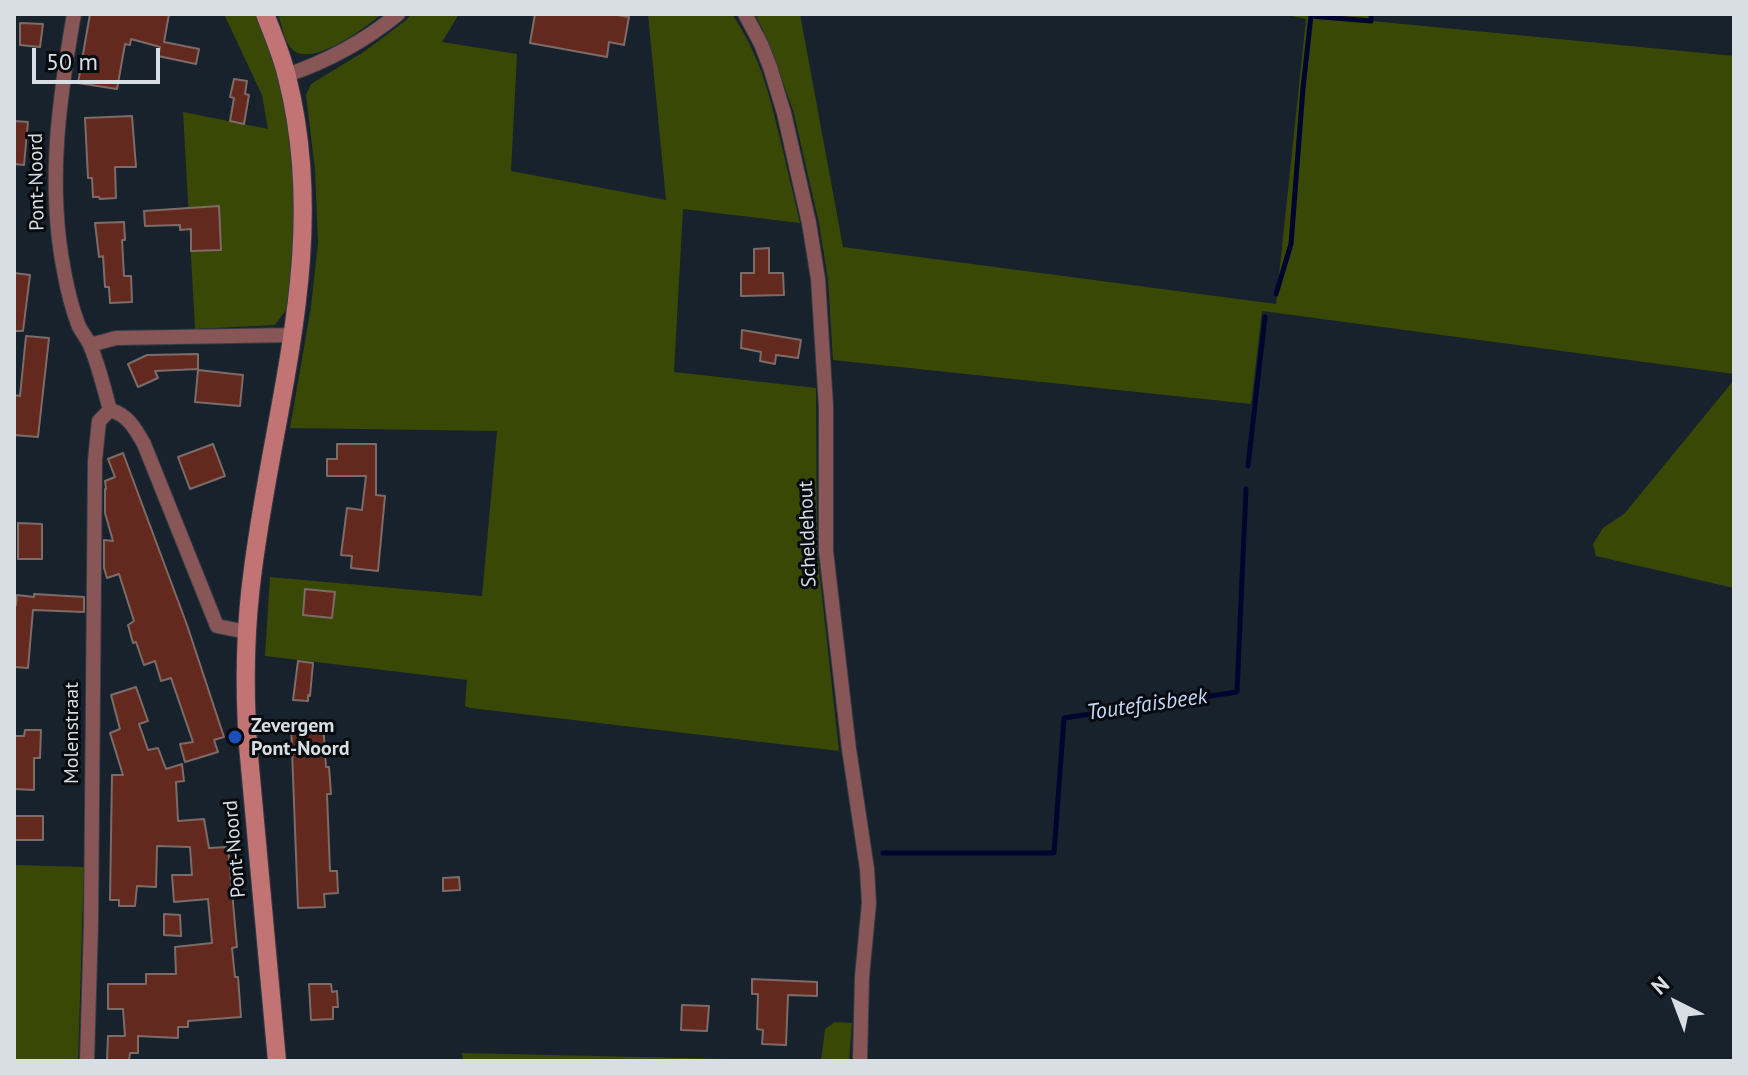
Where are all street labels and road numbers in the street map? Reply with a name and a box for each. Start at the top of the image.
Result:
street label: Pont-Noord [24,133,50,231]
street label: Scheldehout [794,480,822,588]
street label: Molenstraat [60,682,84,784]
street label: Pont-Noord [219,799,251,899]

